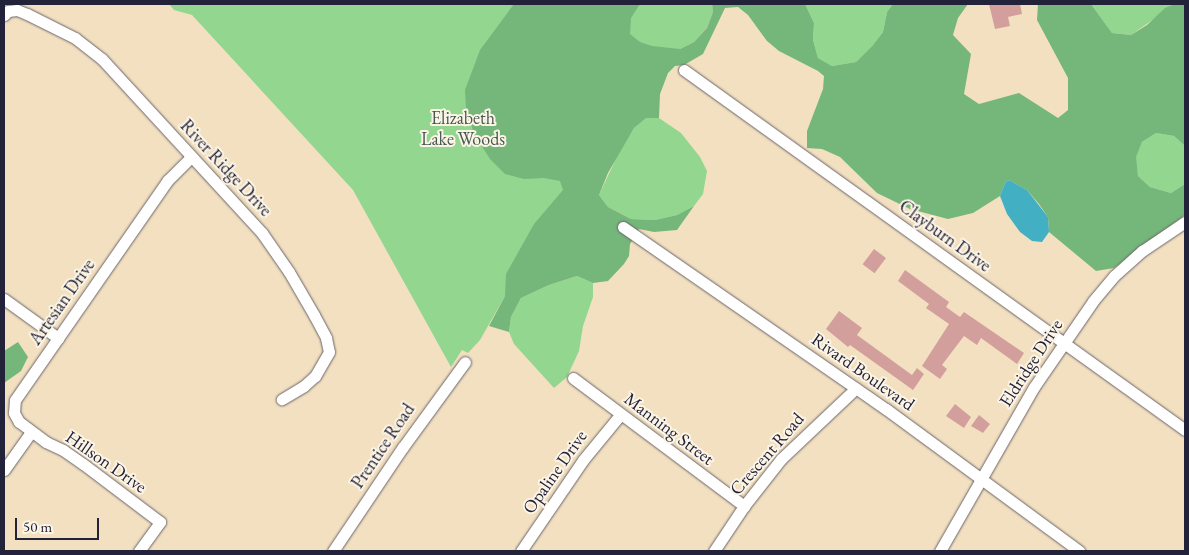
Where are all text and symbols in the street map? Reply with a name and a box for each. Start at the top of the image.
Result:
park label: Elizabeth Lake Woods [421,108,505,150]
street label: River Ridge Drive [176,115,276,221]
street label: Clayburn Drive [895,195,995,277]
street label: Artesian Drive [24,255,100,349]
street label: Eldridge Drive [995,315,1067,411]
street label: Rivard Boulevard [807,328,919,416]
street label: Manning Street [620,388,718,470]
street label: Prentice Road [347,399,419,493]
street label: Crescent Road [725,408,809,500]
street label: Hillson Drive [61,426,151,498]
street label: Opaline Drive [518,426,592,518]
scale bar [18,508,101,540]
text: 50 m [23,517,52,536]

